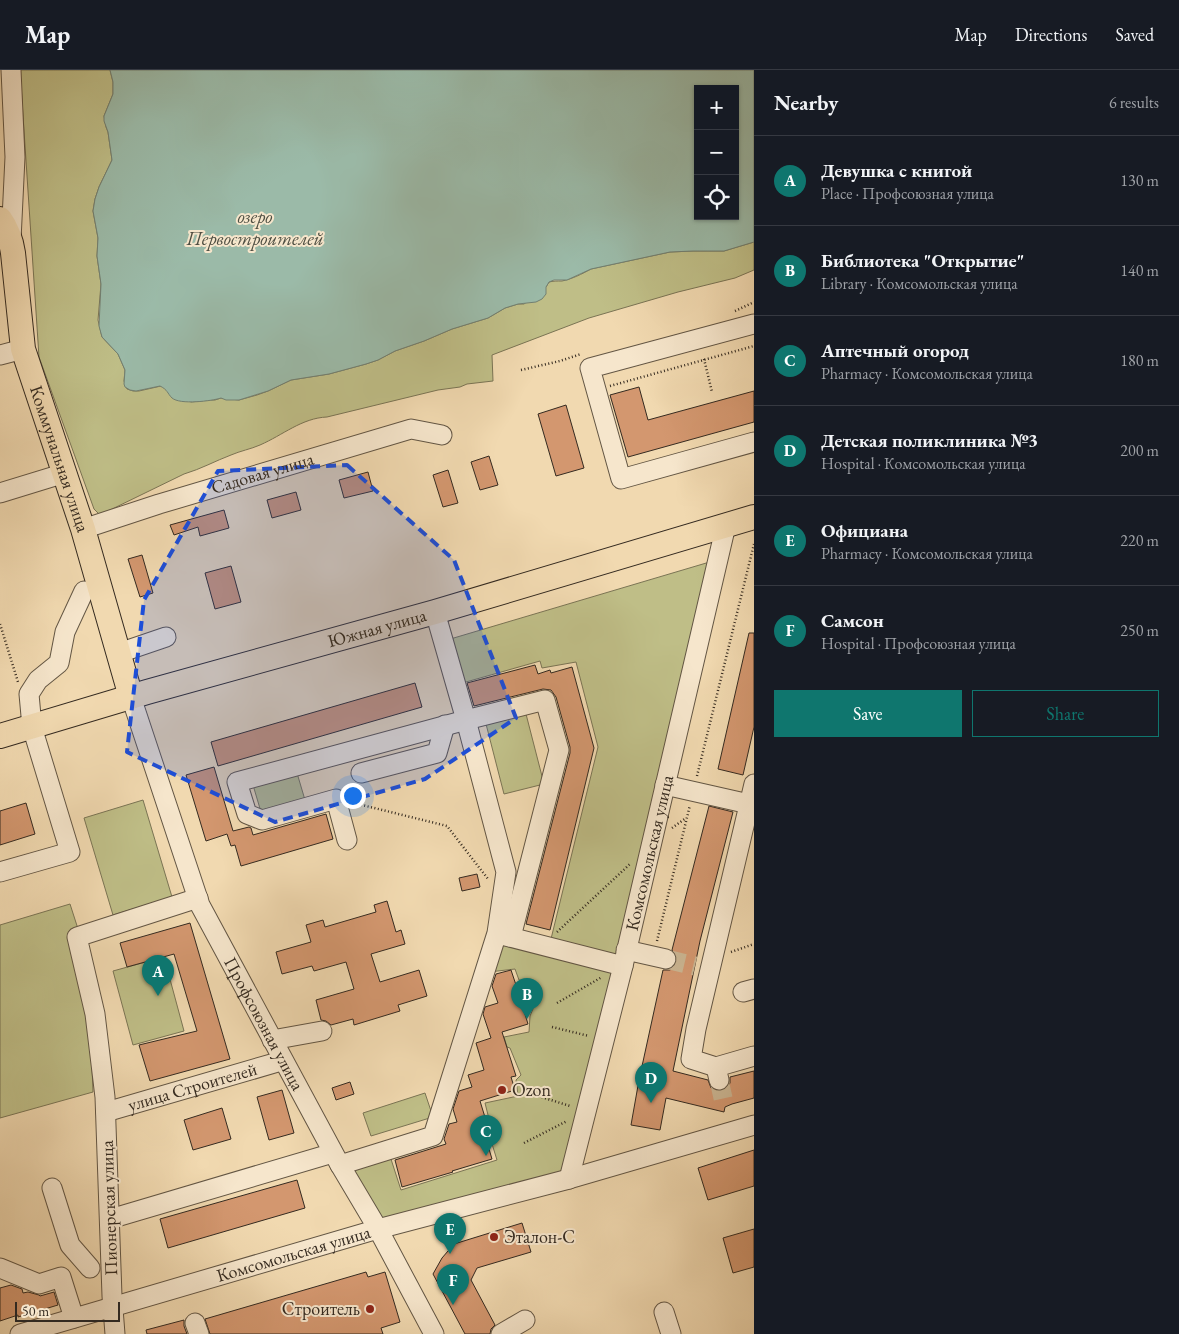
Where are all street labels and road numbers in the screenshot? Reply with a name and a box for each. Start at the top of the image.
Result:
street label: Коммунальная улица [25,382,95,536]
street label: Садовая улица [208,446,317,499]
street label: Южная улица [325,603,429,652]
street label: Комсомольская улица [620,772,678,933]
street label: Профсоюзная улица [219,953,310,1095]
street label: улица Строителей [125,1057,260,1116]
street label: Пионерская улица [95,1139,122,1276]
street label: Комсомольская улица [214,1220,374,1287]

